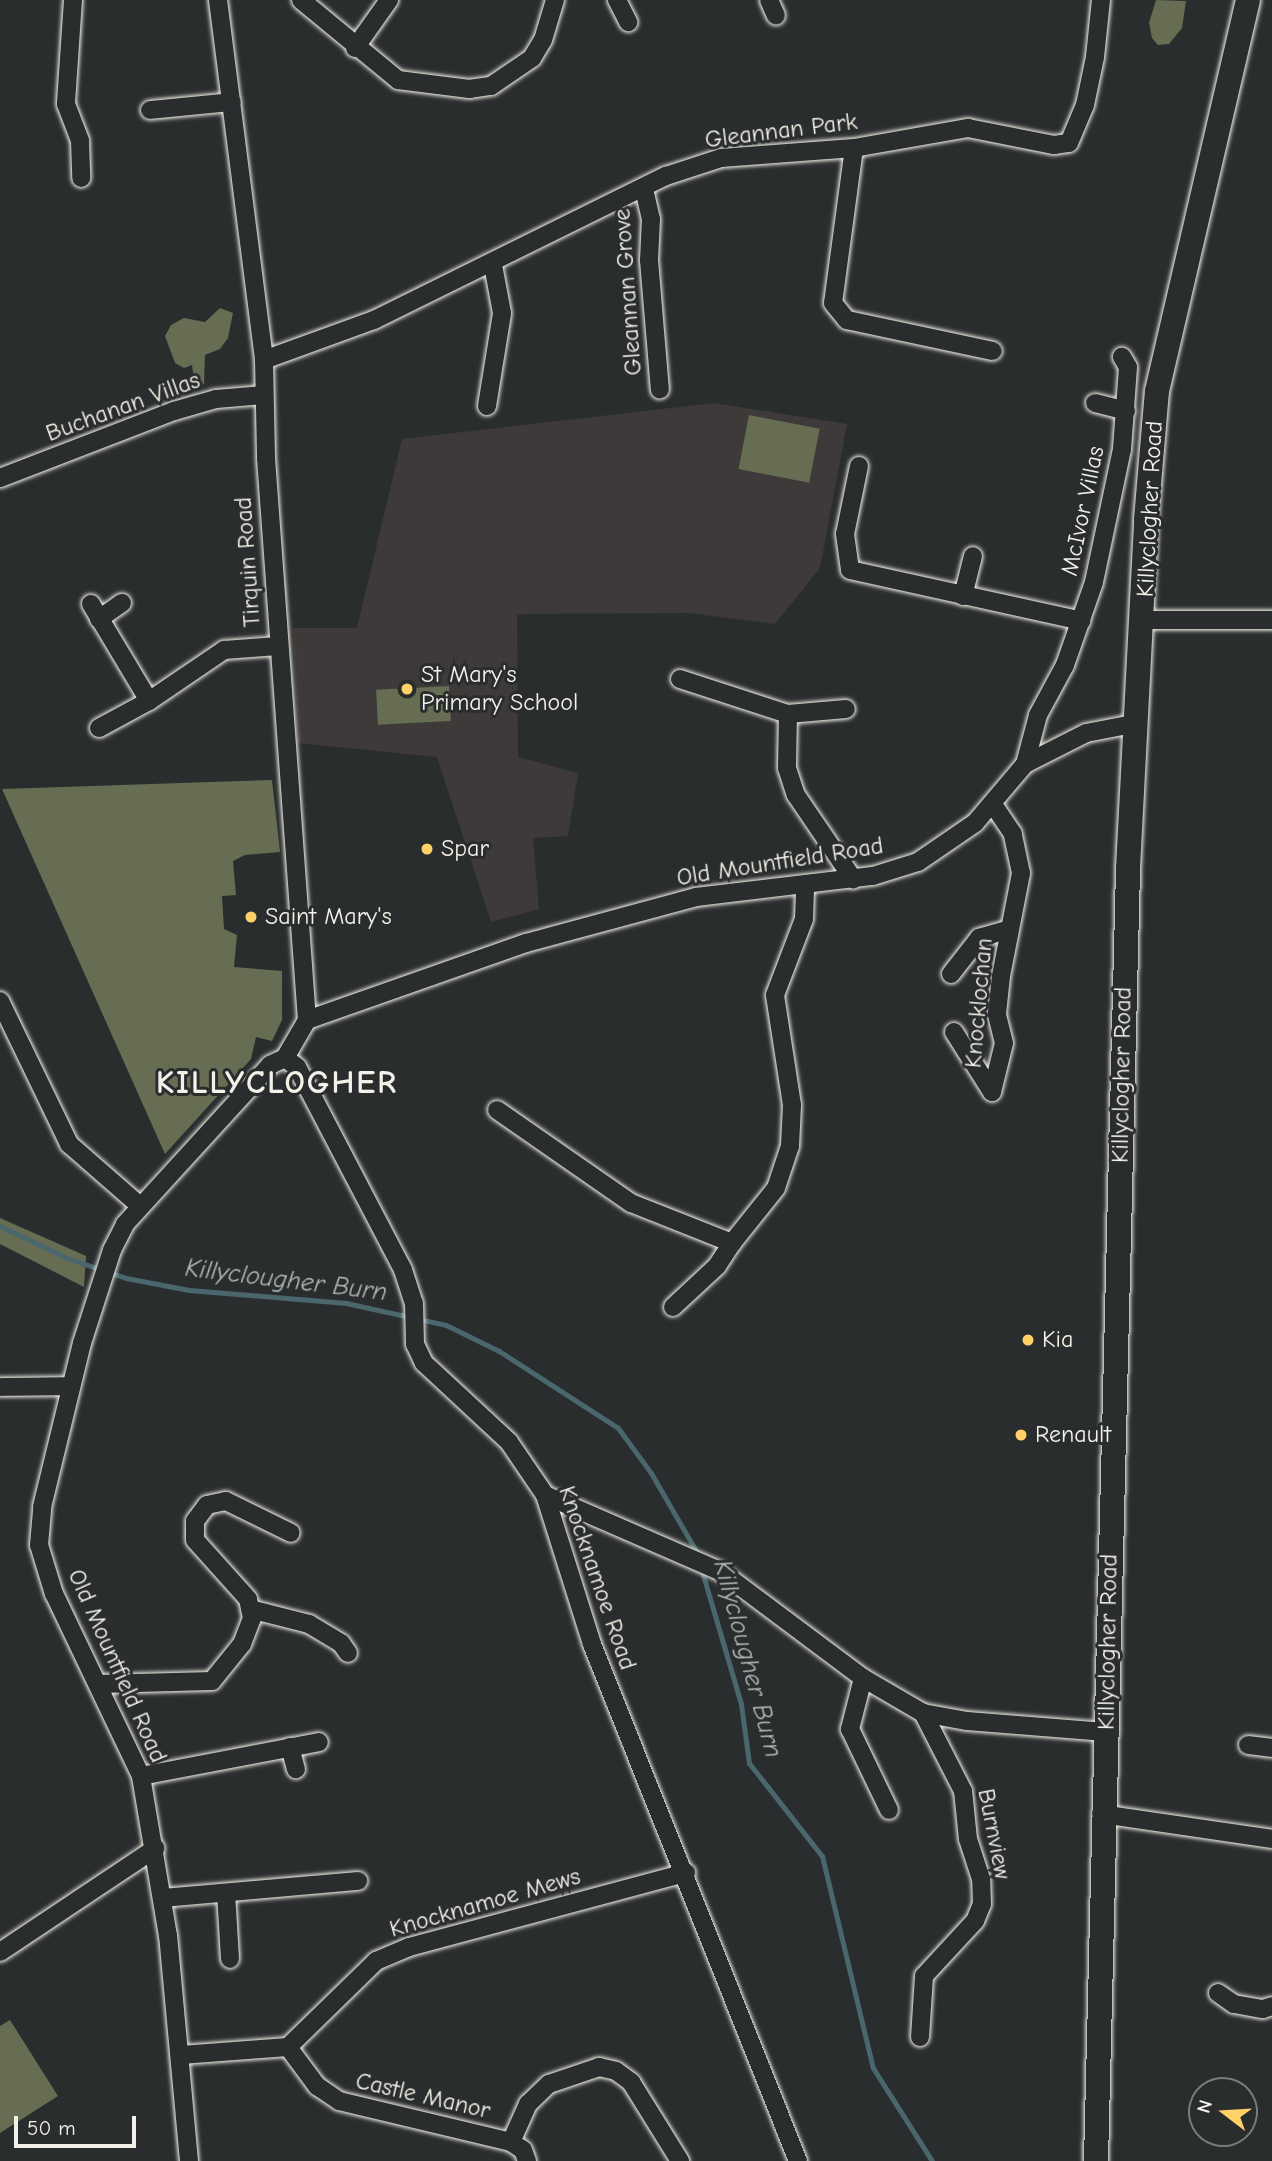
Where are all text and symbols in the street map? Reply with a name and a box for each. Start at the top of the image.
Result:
street label: Gleannan Park [703,107,859,155]
street label: Gleannan Grove [608,208,648,376]
street label: Buchanan Villas [42,366,204,448]
street label: Killyclogher Road [1131,420,1169,598]
street label: McIvor Villas [1055,443,1111,579]
street label: Tirquin Road [229,496,267,628]
place label: St Mary's Primary School [421,661,578,717]
marker: St Mary's Primary School [399,681,415,697]
street label: Old Mountfield Road [675,831,885,893]
place label: Spar [441,835,489,863]
marker: Spar [419,841,435,857]
place label: Saint Mary's [265,903,392,931]
marker: Saint Mary's [243,909,259,925]
street label: Knocklochan [959,937,999,1069]
street label: Killyclogher Road [1106,987,1138,1163]
district label: KILLYCLOGHER [158,1064,396,1102]
water label: Killyclougher Burn [183,1253,389,1309]
place label: Kia [1042,1326,1073,1354]
marker: Kia [1020,1332,1036,1348]
place label: Renault [1035,1421,1111,1449]
marker: Renault [1013,1427,1029,1443]
street label: Knocknamoe Road [552,1482,642,1674]
street label: Killyclogher Road [1092,1554,1124,1730]
water label: Killyclougher Burn [706,1557,788,1761]
street label: Old Mountfield Road [61,1565,173,1767]
street label: Burnview [971,1786,1017,1882]
street label: Knocknamoe Mews [386,1862,584,1944]
street label: Castle Manor [353,2067,493,2125]
north arrow [1188,2077,1258,2147]
text: N [1192,2097,1217,2116]
scale bar [18,2102,140,2146]
text: 50 m [27,2116,76,2140]

